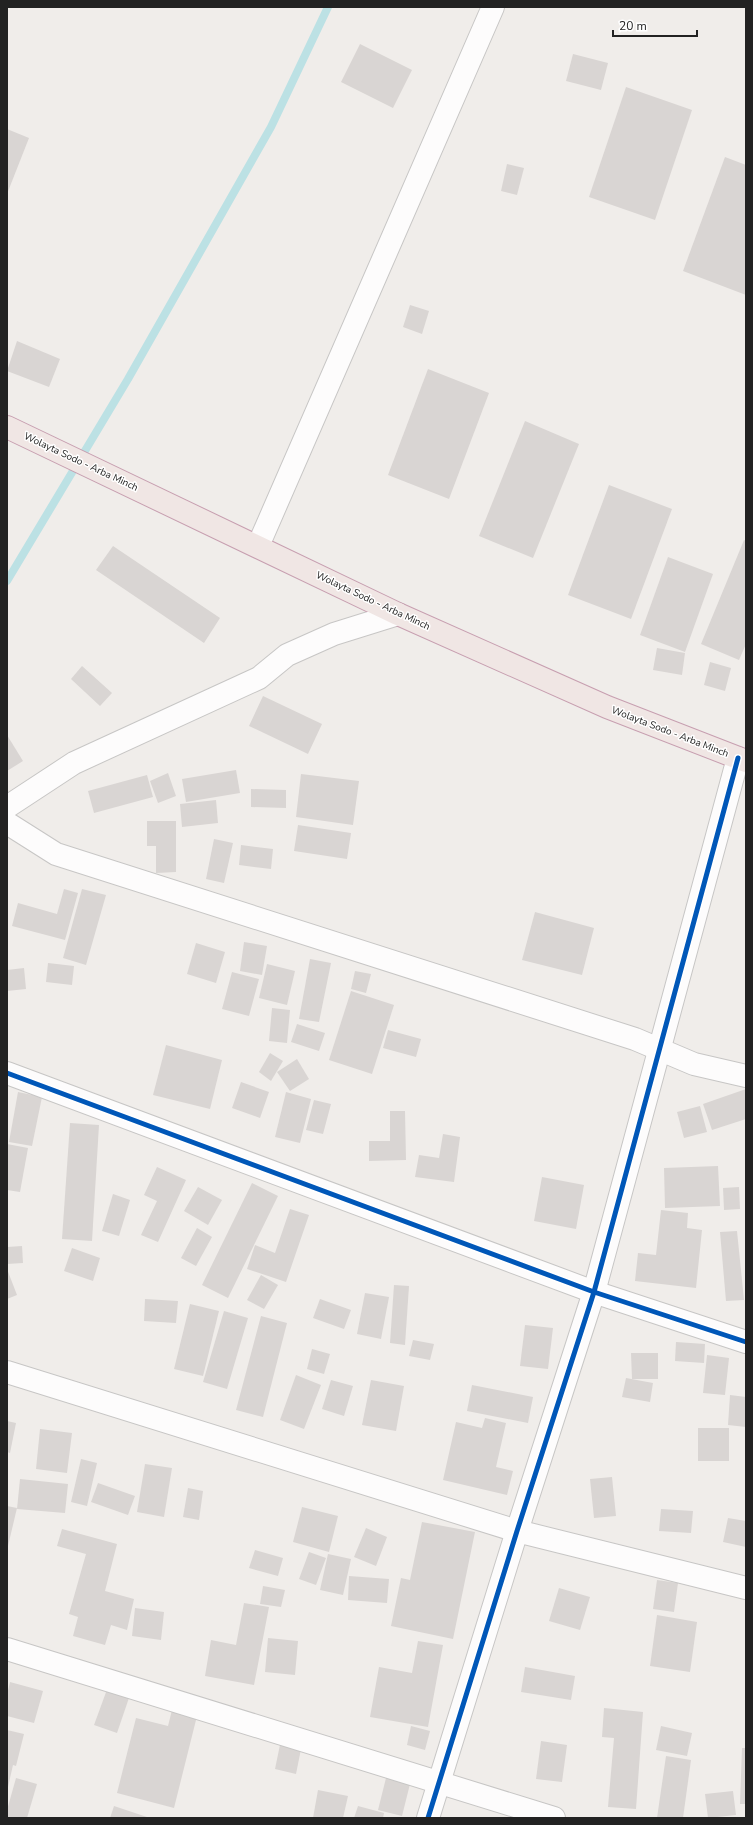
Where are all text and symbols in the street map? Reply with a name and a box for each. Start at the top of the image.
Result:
scale bar [613,12,697,38]
text: 20 m [619,18,647,34]
street label: Wolayta Sodo - Arba Minch [22,429,140,495]
street label: Wolayta Sodo - Arba Minch [314,568,432,634]
street label: Wolayta Sodo - Arba Minch [609,703,731,761]

